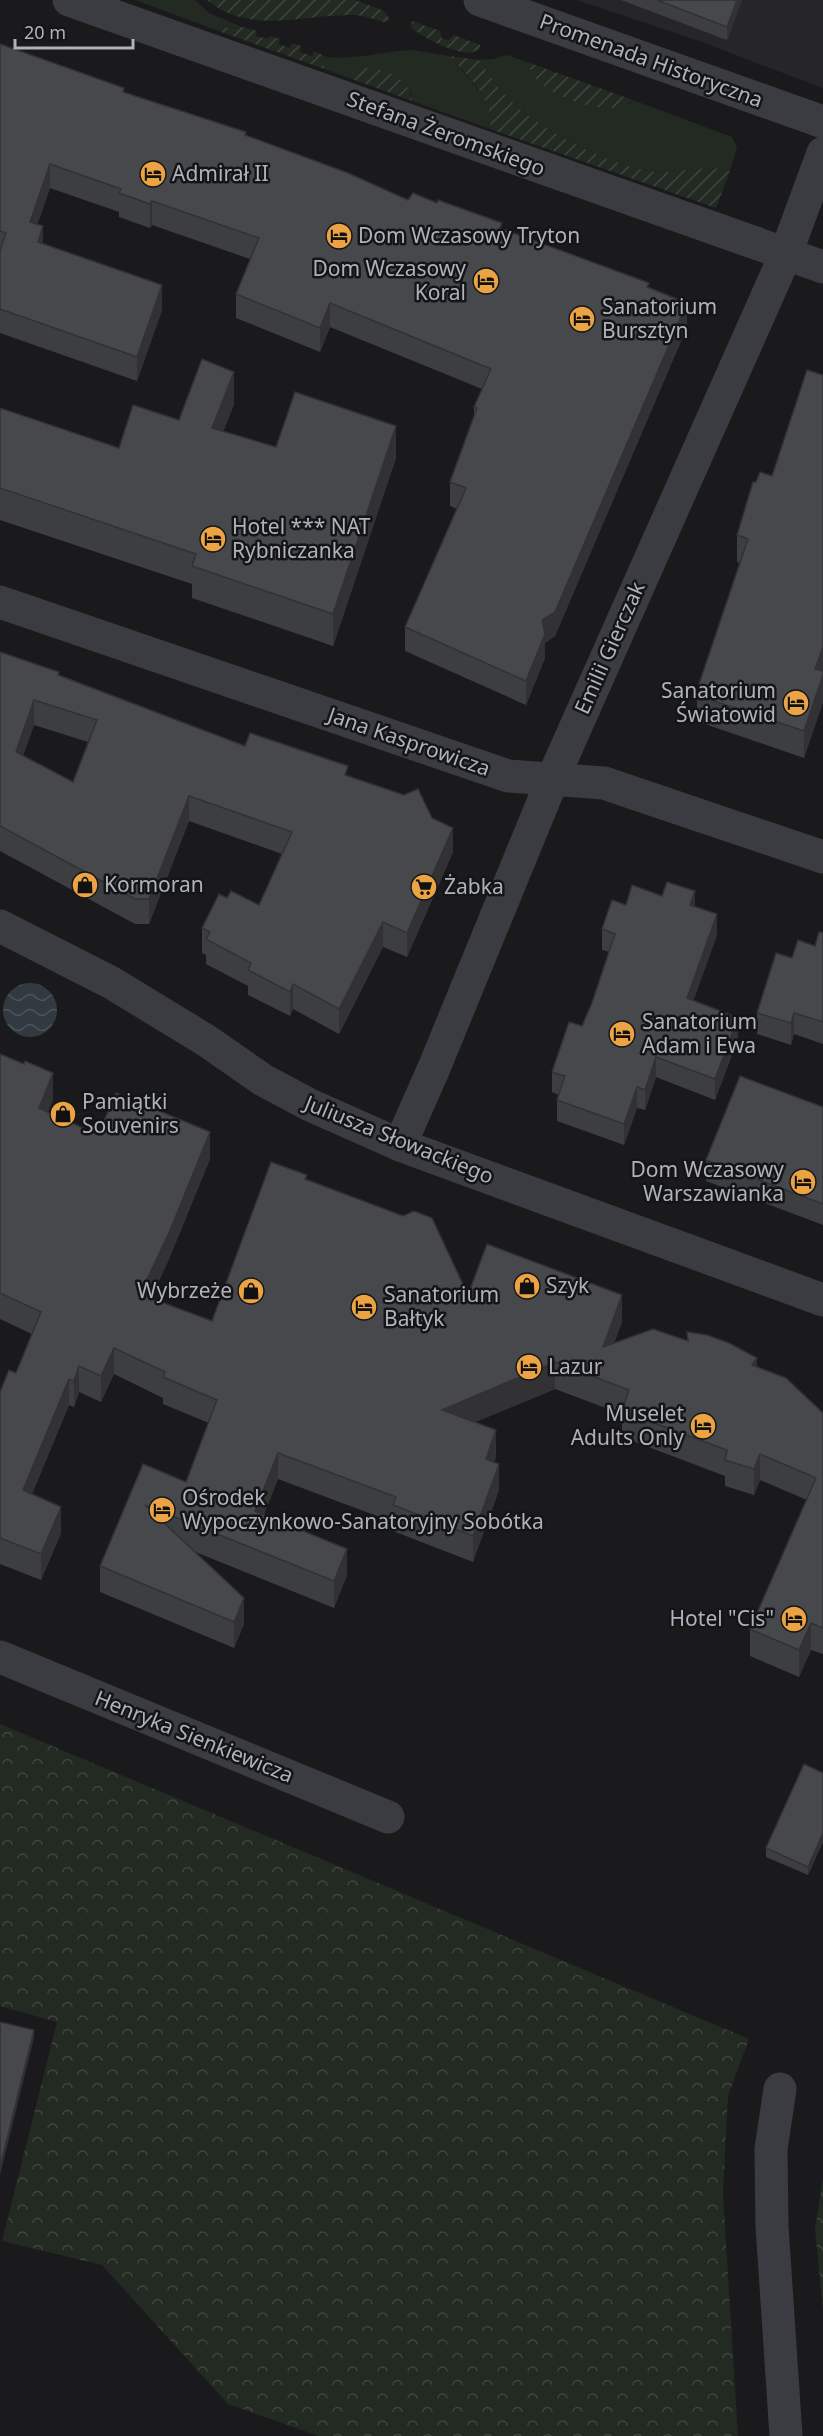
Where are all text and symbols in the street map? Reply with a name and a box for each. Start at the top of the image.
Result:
street label: Promenada Historyczna [536,7,767,113]
scale bar [15,12,134,50]
text: 20 m [24,20,66,44]
street label: Stefana Żeromskiego [343,84,549,182]
hotel icon: Admirał II [138,159,168,189]
place label: Admirał II [172,159,269,187]
hotel icon: Dom Wczasowy Tryton [324,221,354,251]
place label: Dom Wczasowy Tryton [358,221,580,249]
place label: Dom Wczasowy Koral [312,254,466,306]
hotel icon: Dom Wczasowy Koral [471,266,501,296]
place label: Sanatorium Bursztyn [602,292,717,344]
hotel icon: Sanatorium Bursztyn [567,304,597,334]
place label: Hotel *** NAT Rybniczanka [232,512,371,564]
hotel icon: Hotel *** NAT Rybniczanka [198,524,228,554]
street label: Emilii Gierczak [567,576,651,718]
place label: Sanatorium Światowid [661,676,776,728]
hotel icon: Sanatorium Światowid [781,688,811,718]
street label: Jana Kasprowicza [323,700,494,782]
shop icon: Kormoran [70,870,100,900]
place label: Kormoran [104,870,204,898]
supermarket icon: Żabka [409,872,439,902]
place label: Żabka [444,872,504,900]
place label: Sanatorium Adam i Ewa [642,1007,757,1059]
hotel icon: Sanatorium Adam i Ewa [607,1019,637,1049]
place label: Pamiątki Souvenirs [82,1087,179,1139]
street label: Juliusza Słowackiego [299,1088,498,1190]
shop icon: Pamiątki Souvenirs [48,1099,78,1129]
place label: Dom Wczasowy Warszawianka [630,1155,784,1207]
hotel icon: Dom Wczasowy Warszawianka [788,1167,818,1197]
shop icon: Szyk [512,1271,542,1301]
place label: Szyk [546,1271,590,1299]
place label: Wybrzeże [137,1276,232,1304]
shop icon: Wybrzeże [236,1276,266,1306]
place label: Sanatorium Bałtyk [384,1280,499,1332]
hotel icon: Sanatorium Bałtyk [349,1292,379,1322]
hotel icon: Lazur [514,1352,544,1382]
place label: Lazur [548,1352,603,1380]
place label: Muselet Adults Only [571,1399,684,1451]
hotel icon: Muselet Adults Only [688,1411,718,1441]
place label: Ośrodek Wypoczynkowo-Sanatoryjny Sobótka [182,1483,544,1535]
hotel icon: Ośrodek Wypoczynkowo-Sanatoryjny Sobótka [147,1495,177,1525]
place label: Hotel "Cis" [670,1604,774,1632]
hotel icon: Hotel "Cis" [779,1604,809,1634]
street label: Henryka Sienkiewicza [91,1683,298,1789]

